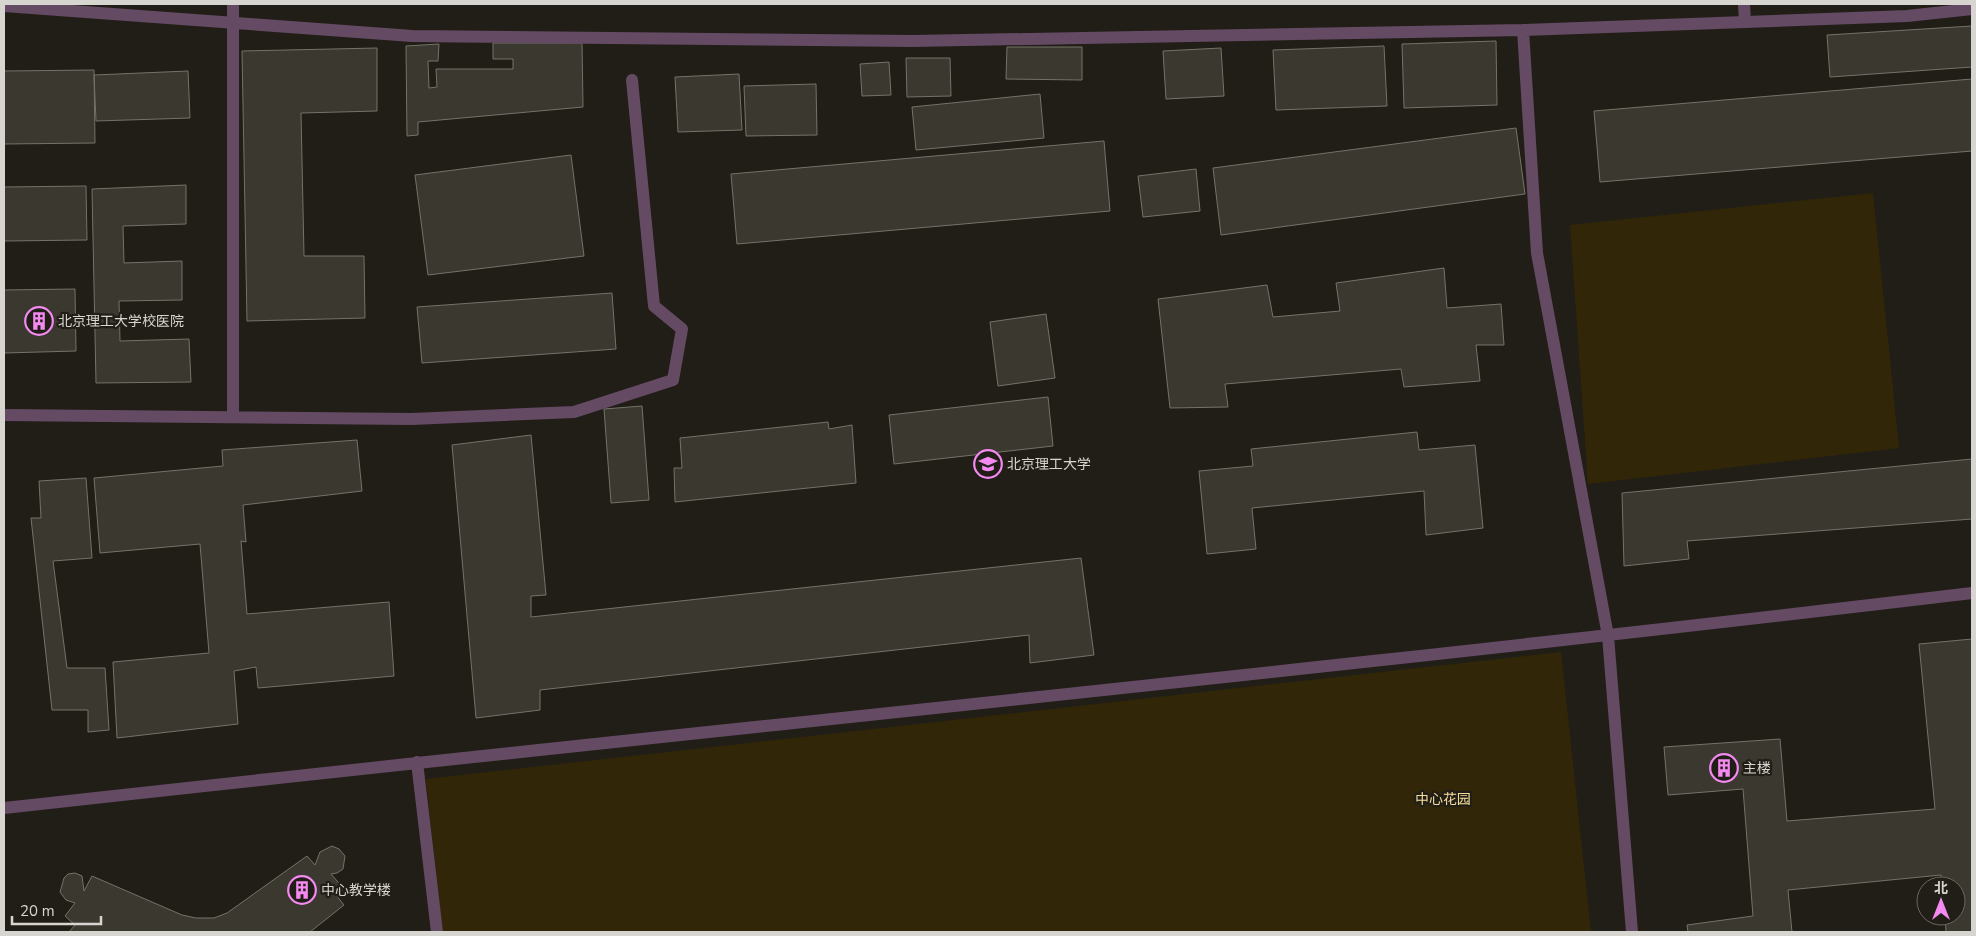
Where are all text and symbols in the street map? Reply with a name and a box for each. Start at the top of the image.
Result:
building icon: 北京理工大学校医院 [24,306,54,336]
place label: 北京理工大学校医院 [58,312,184,331]
school or university icon: 北京理工大学 [973,449,1003,479]
place label: 北京理工大学 [1007,455,1091,474]
building icon: 主楼 [1709,753,1739,783]
place label: 主楼 [1743,759,1771,778]
park label: 中心花园 [1415,790,1471,809]
building icon: 中心教学楼 [287,875,317,905]
north arrow [1916,876,1966,926]
text: 北 [1934,879,1948,898]
place label: 中心教学楼 [321,881,391,900]
scale bar [12,894,101,926]
text: 20 m [20,901,55,921]

